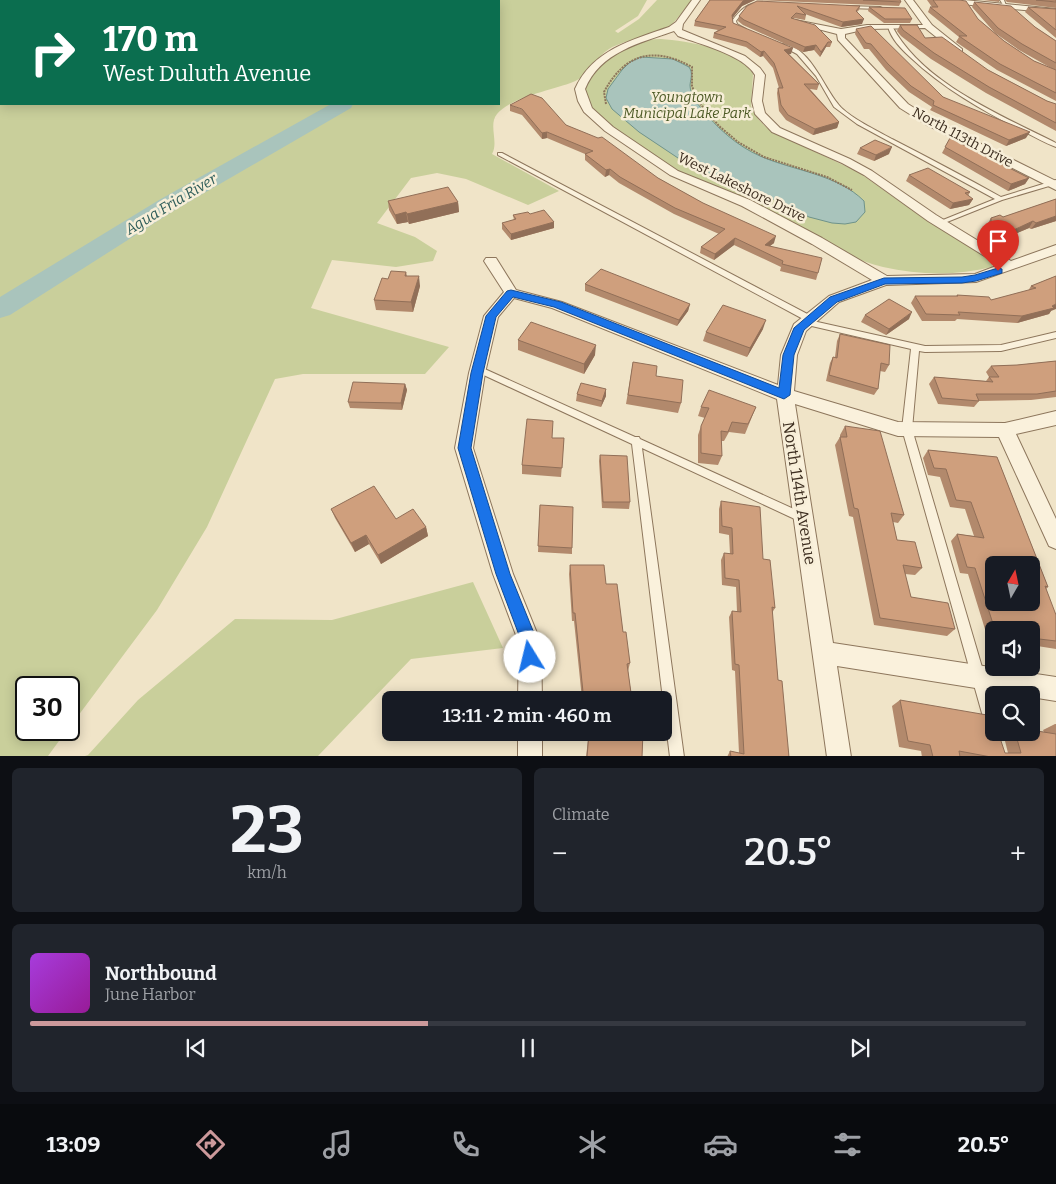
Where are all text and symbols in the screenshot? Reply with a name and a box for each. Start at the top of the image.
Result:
text: 170 m [103,18,198,60]
icon: right [20,20,85,85]
text: West Duluth Avenue [103,60,311,87]
park label: Youngtown Municipal Lake Park [623,89,752,122]
street label: North 113th Drive [909,104,1016,171]
street label: West Lakeshore Drive [675,149,808,226]
water label: Agua Fria River [121,169,221,239]
pin [977,220,1019,271]
icon: arrive [984,227,1012,255]
street label: North 114th Avenue [779,420,820,566]
north arrow [985,556,1040,611]
map controls [985,556,1040,741]
button: sound [985,621,1040,676]
position arrow [503,630,555,682]
speed limit sign: 30 [15,676,80,741]
button: search [985,686,1040,741]
text: 13:11 · 2 min · 460 m [443,704,611,727]
text: 23 [230,791,304,869]
text: Climate [552,805,610,824]
text: 20.5° [744,829,833,875]
text: − [552,837,567,870]
text: + [1010,837,1026,870]
text: km/h [247,863,287,882]
text: Northbound [105,962,217,985]
text: June Harbor [105,985,196,1004]
icon: previous [182,1034,210,1062]
icon: pause [514,1034,542,1062]
icon: next [846,1034,874,1062]
icon: directions [193,1127,228,1162]
icon: music [320,1127,355,1162]
icon: phone [448,1127,483,1162]
icon: climate [575,1127,610,1162]
icon: car [703,1127,738,1162]
icon: filters [830,1127,865,1162]
text: 13:09 [46,1131,101,1158]
text: 20.5° [958,1131,1010,1158]

